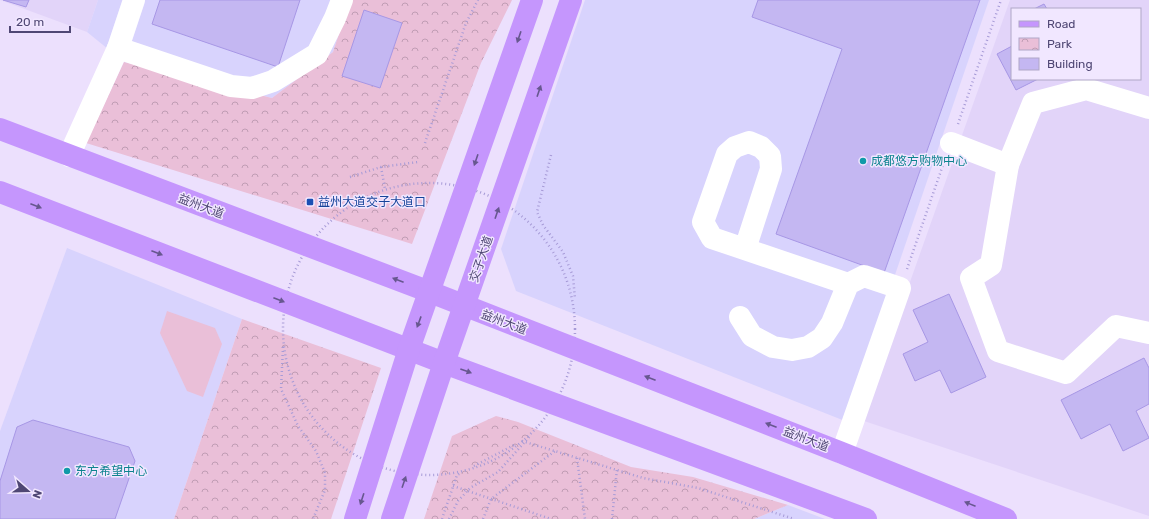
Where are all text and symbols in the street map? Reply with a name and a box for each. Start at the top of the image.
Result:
scale bar [10,8,70,34]
legend [1011,8,1141,80]
text: 20 m [16,15,44,29]
text: Road [1047,17,1075,31]
one-way arrow [515,31,521,43]
text: Park [1047,37,1073,51]
text: Building [1047,57,1093,71]
one-way arrow [537,84,543,96]
one-way arrow [473,154,479,166]
place label: 成都悠方购物中心 [871,154,967,168]
marker: 成都悠方购物中心 [858,156,868,166]
street label: 益州大道 [176,191,226,221]
place label: 益州大道交子大道口 [318,195,426,209]
marker: 益州大道交子大道口 [305,197,315,207]
one-way arrow [31,203,43,209]
one-way arrow [494,207,500,219]
street label: 交子大道 [467,234,495,284]
one-way arrow [152,250,164,256]
one-way arrow [392,277,404,283]
one-way arrow [273,297,285,303]
street label: 益州大道 [479,307,529,337]
one-way arrow [416,316,422,328]
one-way arrow [460,369,472,375]
one-way arrow [643,375,655,381]
one-way arrow [764,422,776,428]
street label: 益州大道 [781,424,831,454]
place label: 东方希望中心 [75,464,147,478]
marker: 东方希望中心 [62,466,72,476]
north arrow [8,471,48,511]
one-way arrow [402,476,408,488]
text: N [29,488,44,500]
one-way arrow [359,493,365,505]
one-way arrow [963,501,975,507]

